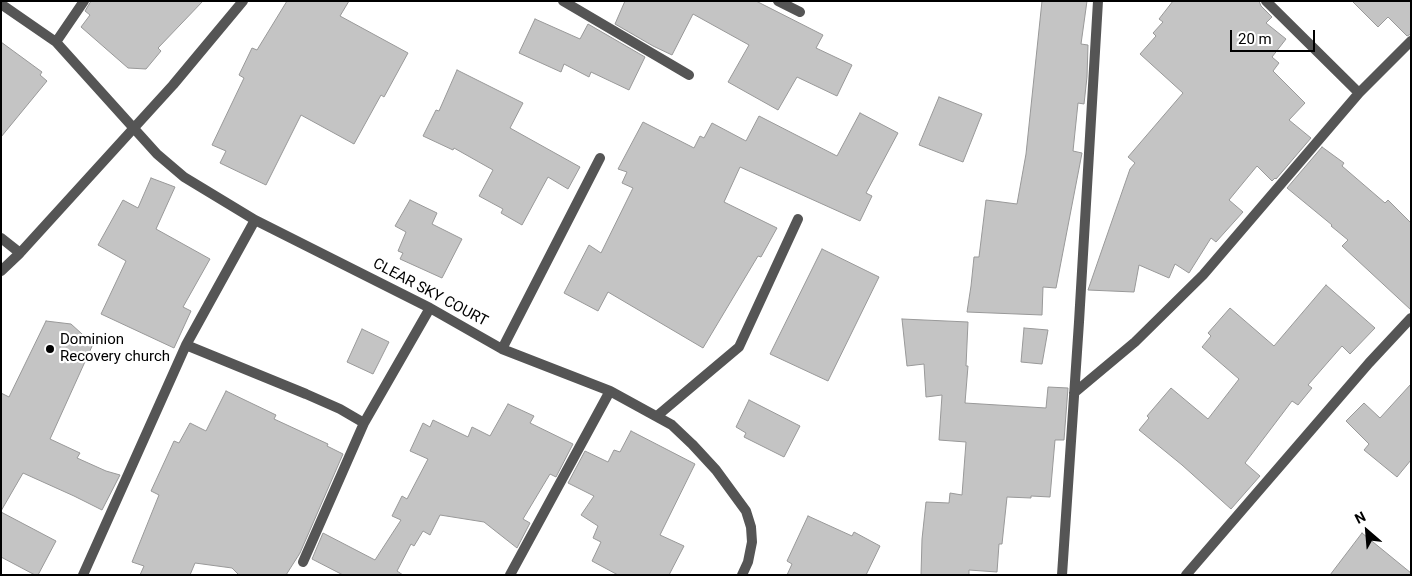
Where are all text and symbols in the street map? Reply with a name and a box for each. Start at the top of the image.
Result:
scale bar [1232,20,1317,52]
text: 20 m [1238,30,1272,48]
street label: CLEAR SKY COURT [369,255,491,331]
place label: Dominion Recovery church [60,331,170,366]
marker: Dominion Recovery church [44,343,56,355]
north arrow [1342,506,1392,556]
text: N [1352,508,1368,527]

